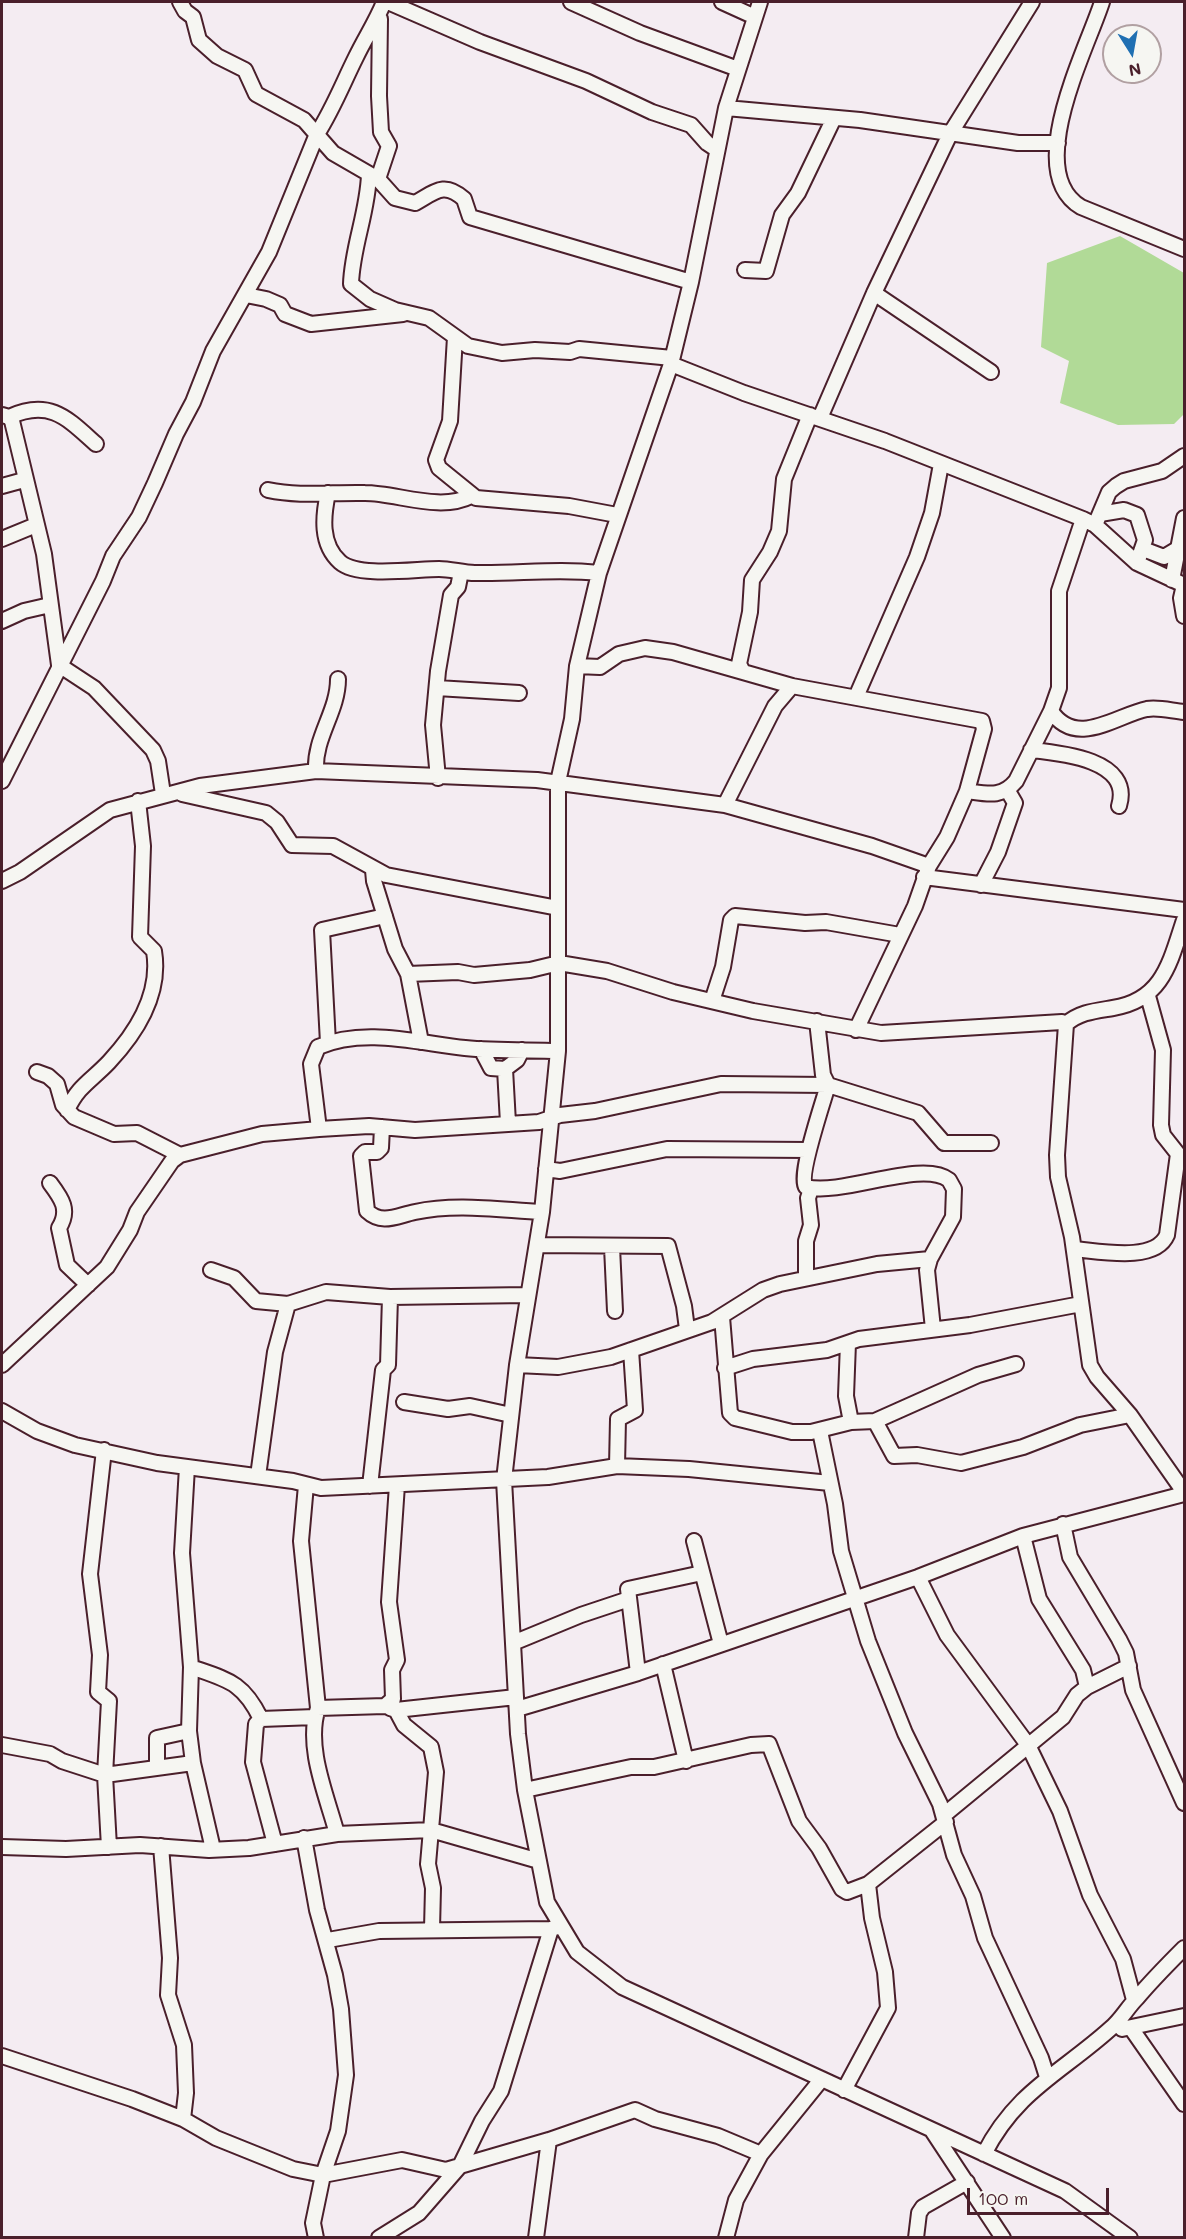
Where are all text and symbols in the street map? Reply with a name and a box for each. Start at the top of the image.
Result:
north arrow [1102,24,1162,84]
text: N [1127,59,1143,82]
scale bar [970,2176,1112,2214]
text: 100 m [978,2186,1028,2210]

